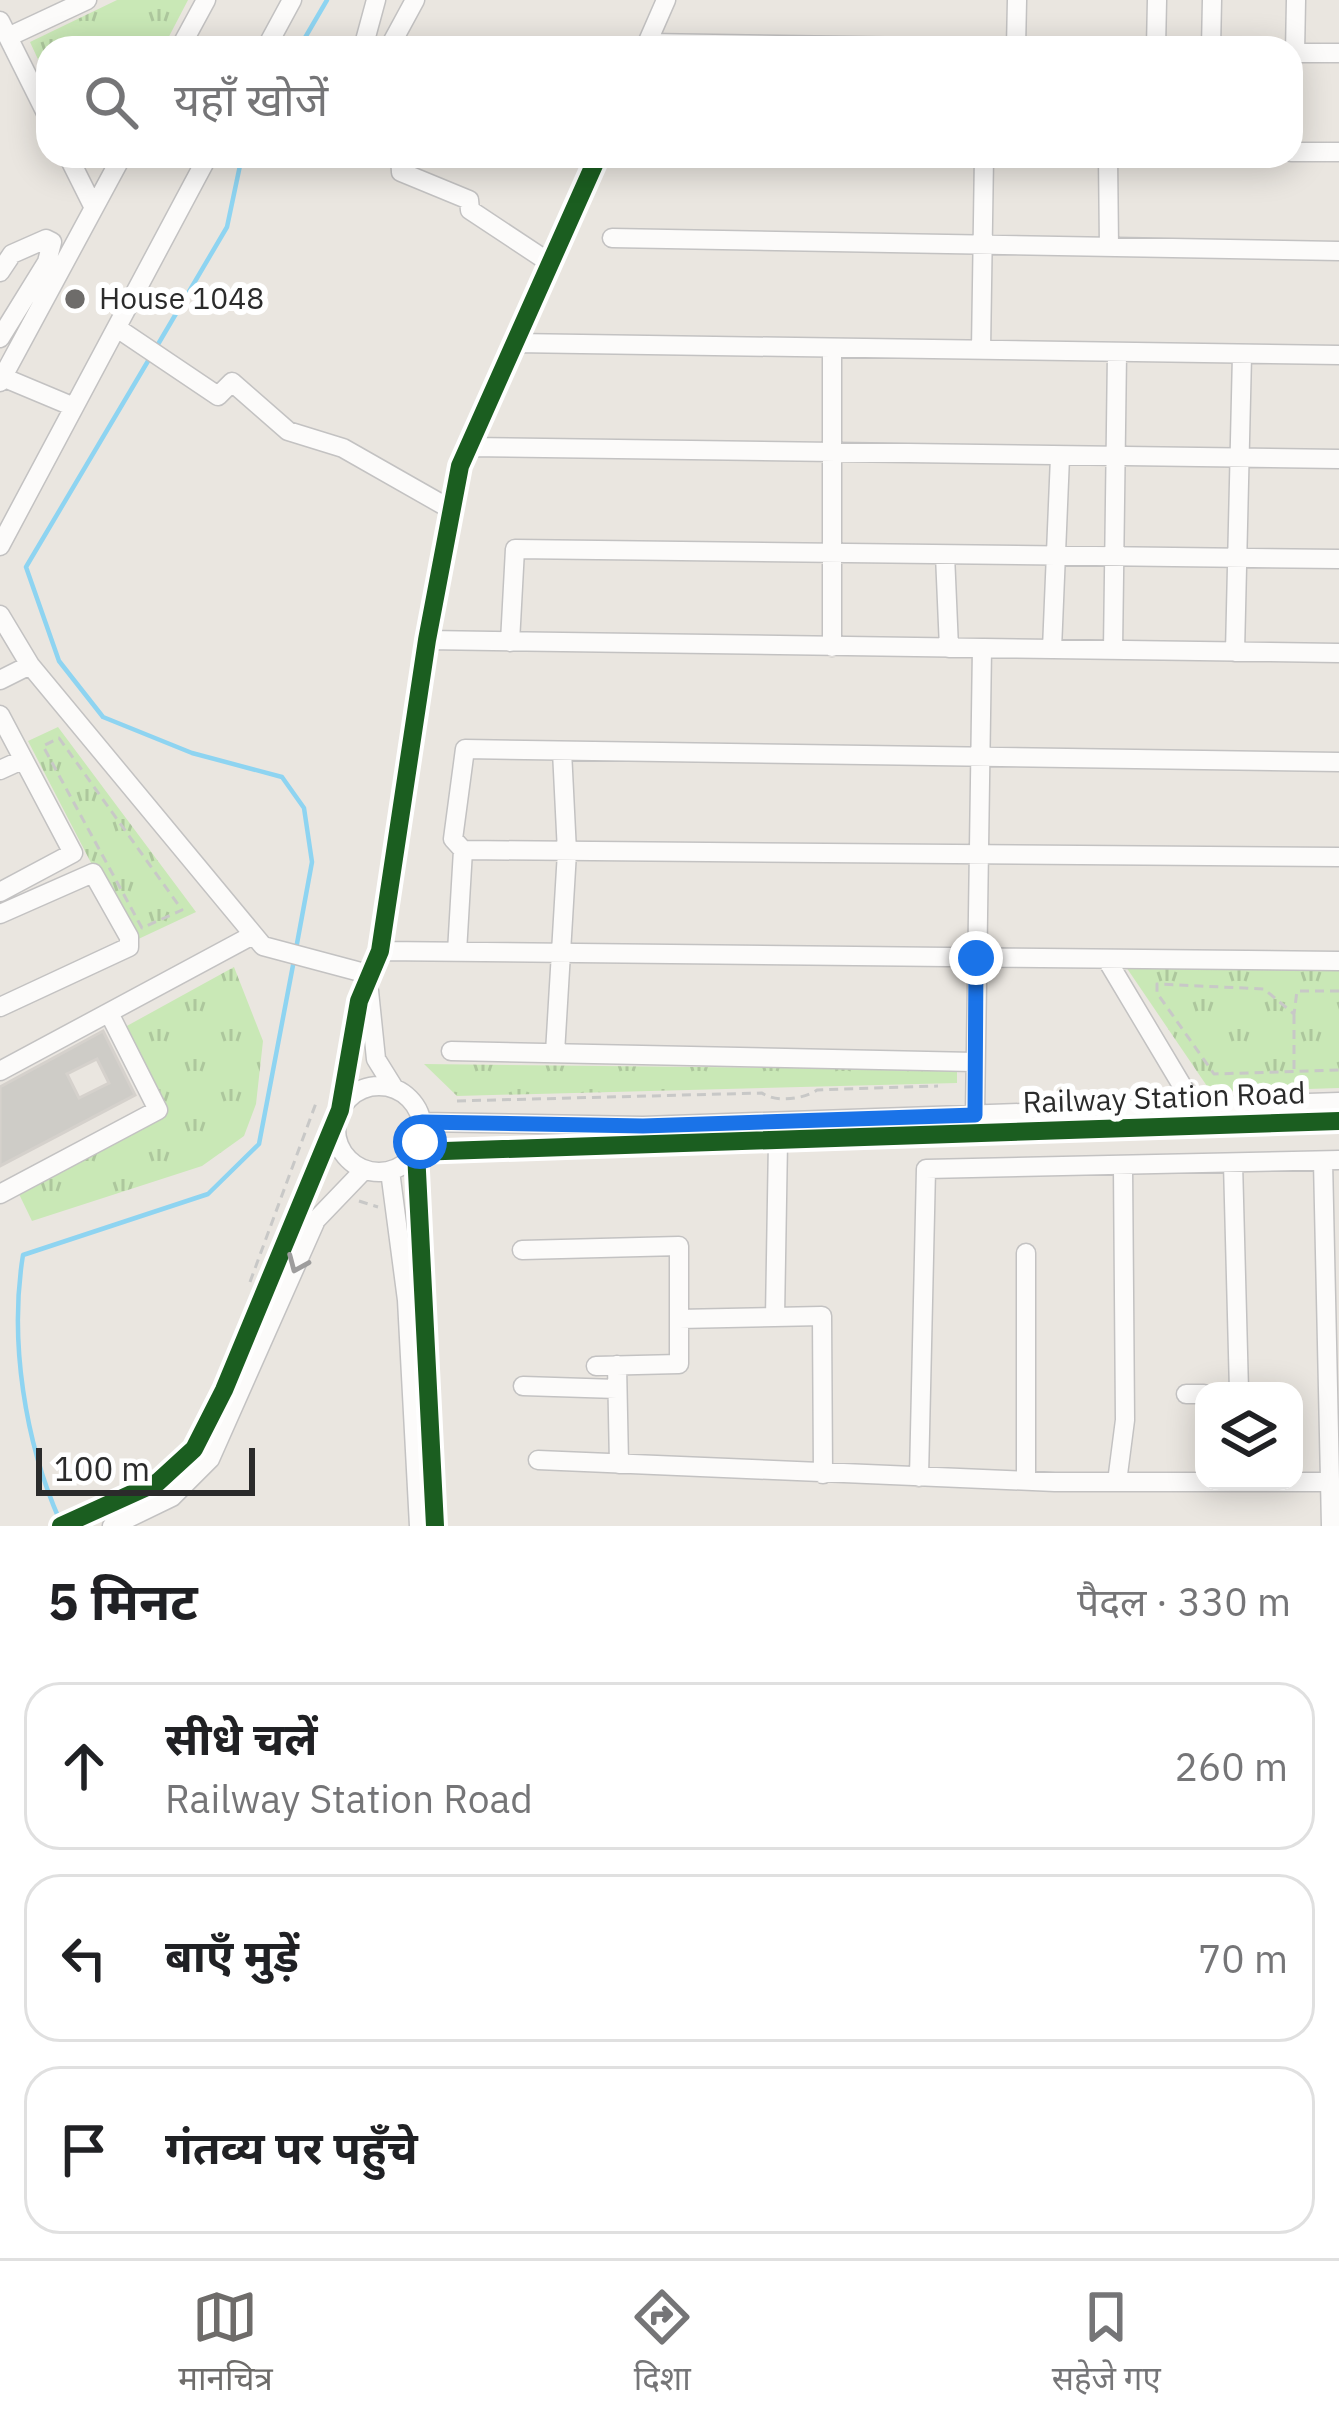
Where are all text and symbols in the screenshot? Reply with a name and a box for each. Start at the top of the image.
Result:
search box [36,36,1303,168]
icon: search [78,69,144,135]
text: यहाँ खोजें [174,70,328,128]
place label: House 1048 [99,278,264,317]
marker: House 1048 [62,286,88,312]
route end [949,931,1003,985]
street label: Railway Station Road [1022,1072,1306,1121]
route start [393,1115,447,1169]
one-way arrow [288,1251,312,1273]
map controls [1195,1382,1303,1490]
button: layers [1195,1382,1303,1490]
scale bar [36,1442,255,1495]
text: 100 m [54,1447,150,1490]
text: 5 मिनट [48,1568,198,1634]
text: पैदल · 330 m [1077,1576,1291,1627]
text: सीधे चलें [165,1709,317,1767]
icon: ahead [51,1733,117,1799]
text: 260 m [1175,1741,1288,1792]
text: Railway Station Road [165,1773,533,1824]
icon: left [51,1925,117,1991]
text: बाएँ मुड़ें [165,1926,299,1984]
text: 70 m [1198,1933,1288,1984]
icon: arrive [51,2117,117,2183]
text: गंतव्य पर पहुँचे [165,2118,418,2176]
tab: मानचित्र [178,2284,273,2403]
tab: दिशा [629,2284,695,2403]
tab: सहेजे गए [1052,2284,1161,2403]

